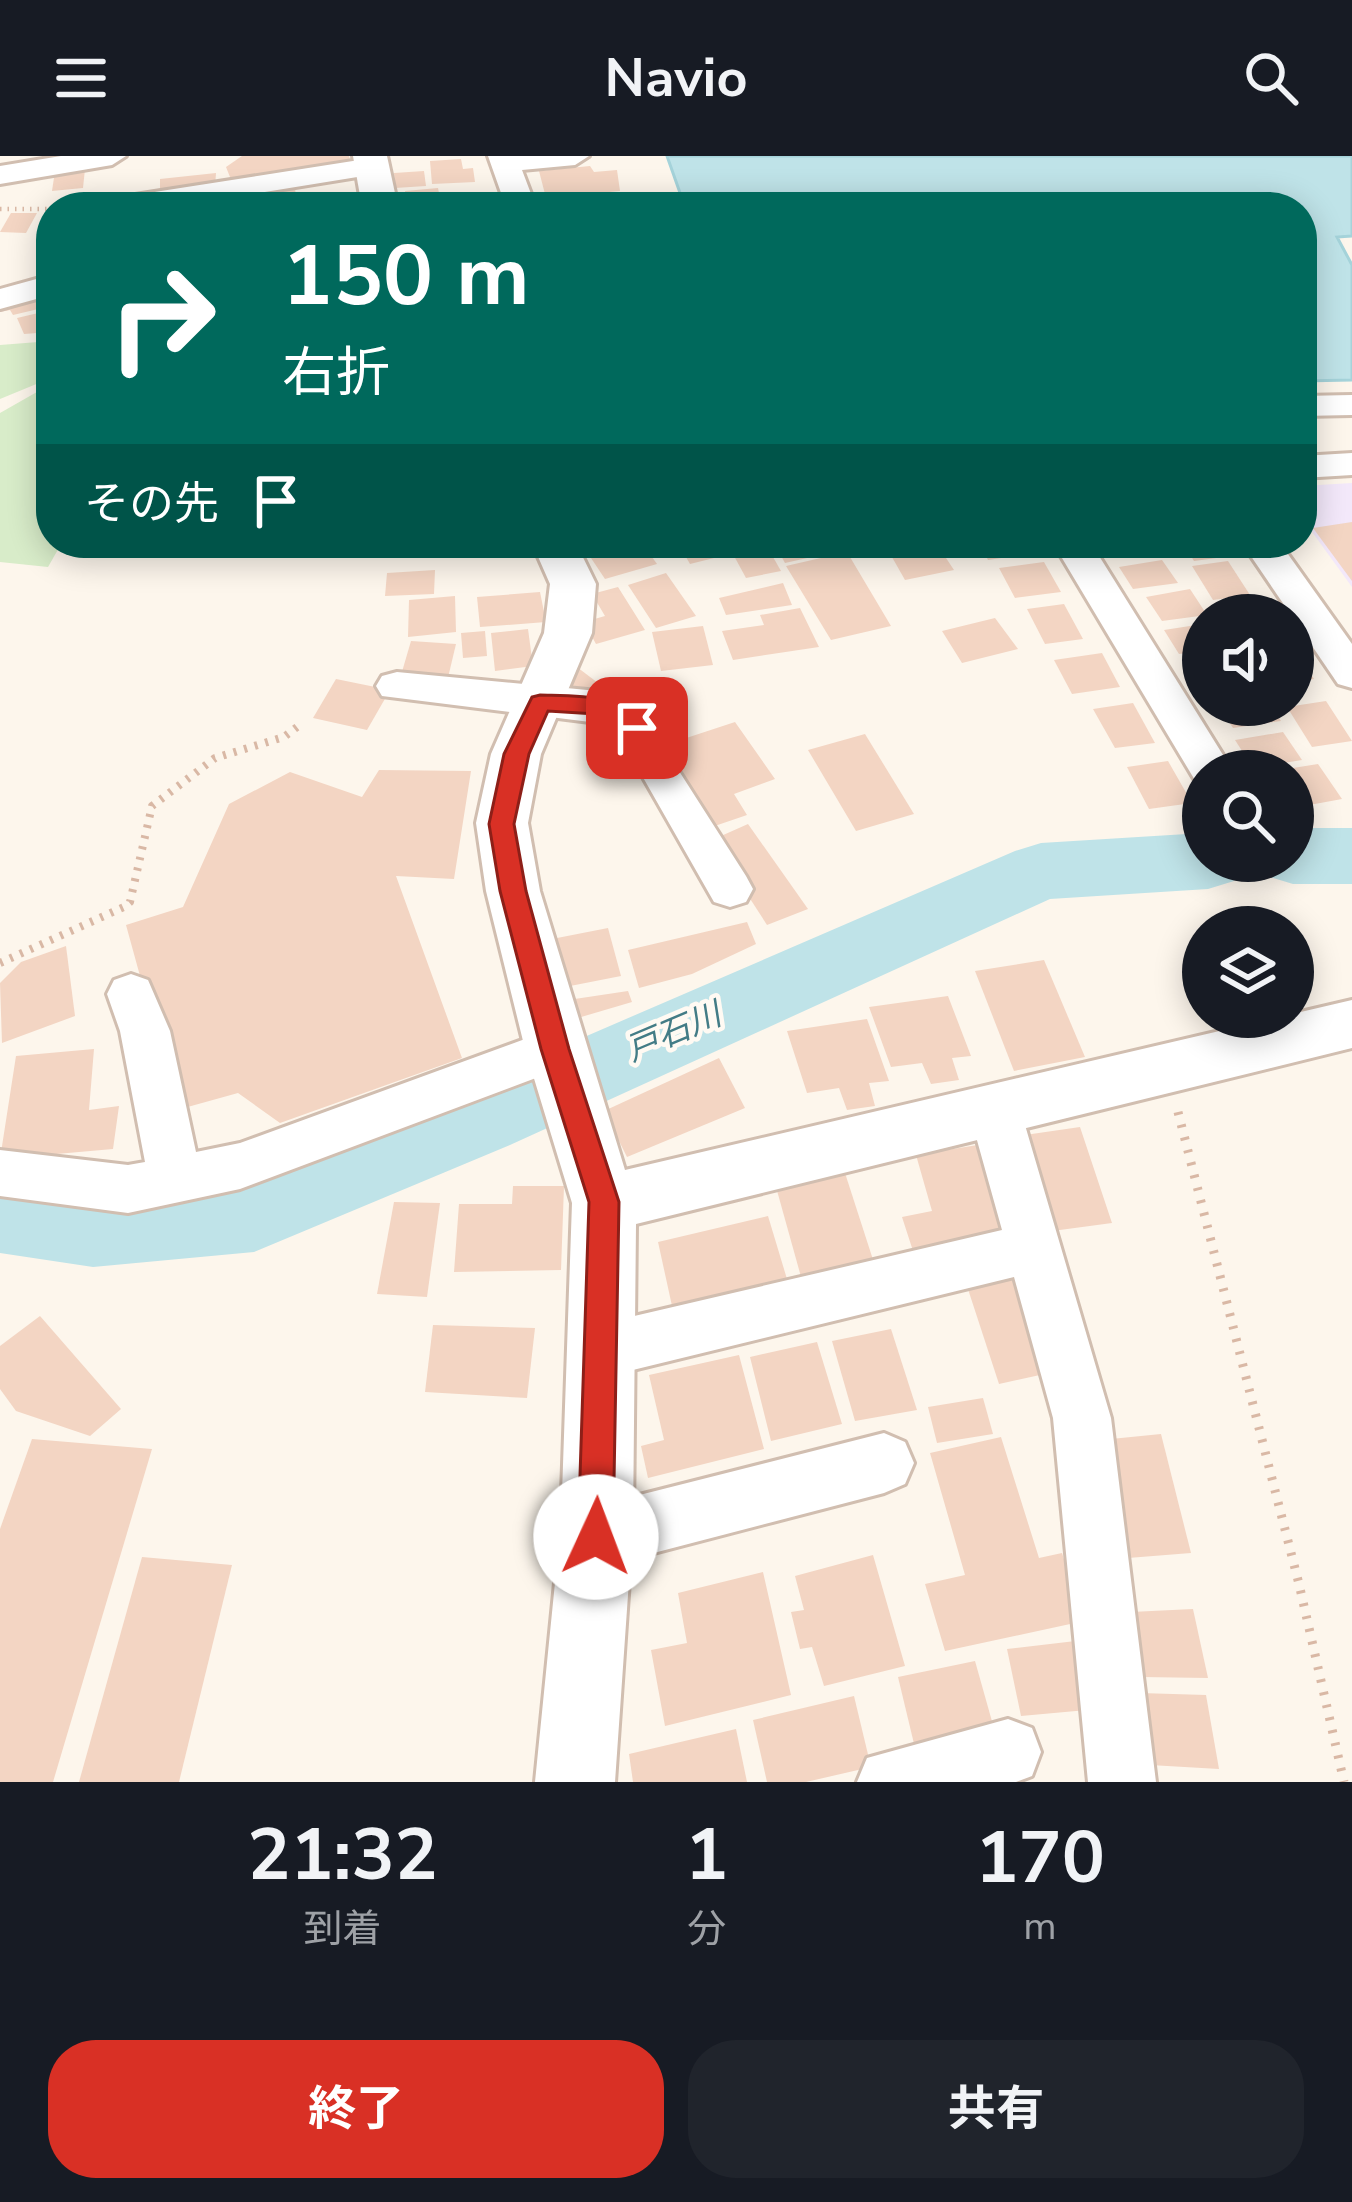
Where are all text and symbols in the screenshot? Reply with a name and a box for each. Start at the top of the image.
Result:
text: Navio [605,41,748,115]
icon: menu [48,45,114,111]
icon: search [1238,45,1304,111]
text: 150 m [282,219,530,334]
icon: right [84,240,240,396]
text: 右折 [282,336,390,410]
icon: arrive [243,468,309,534]
text: その先 [84,474,219,535]
map controls [1182,594,1314,1038]
button: sound [1182,594,1314,726]
pin [586,677,688,779]
icon: arrive [604,695,670,761]
button: search [1182,750,1314,882]
button: layers [1182,906,1314,1038]
water label: 戸石川 [619,991,731,1072]
position arrow [533,1474,659,1600]
text: 21:32 [247,1806,438,1904]
text: 1 [685,1806,728,1904]
text: 170 [975,1809,1105,1907]
text: m [1023,1900,1057,1953]
text: 到着 [303,1903,381,1956]
text: 分 [687,1903,726,1956]
button: 終了 [48,2040,664,2178]
button: 共有 [688,2040,1304,2178]

